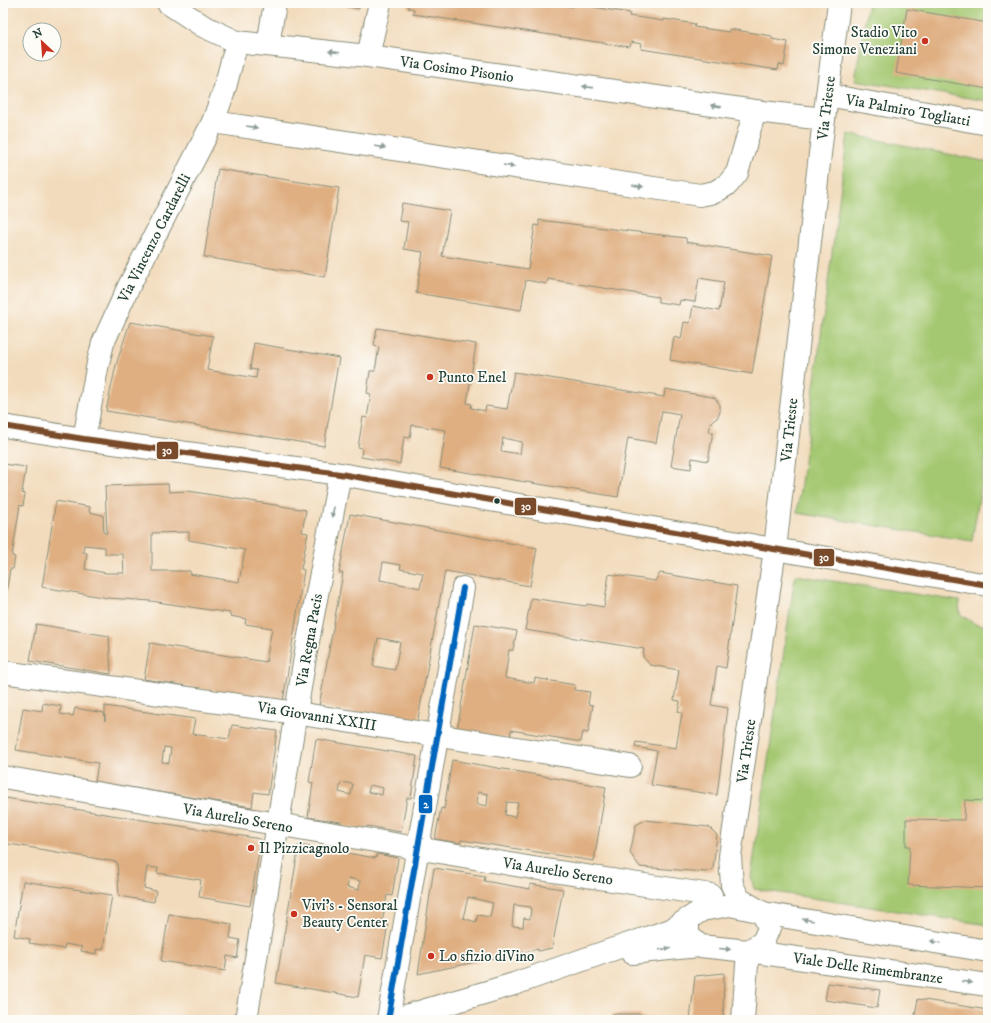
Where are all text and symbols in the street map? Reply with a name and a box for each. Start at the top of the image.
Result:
north arrow [22,22,62,62]
place label: Stadio Vito Simone Veneziani [812,23,917,59]
text: N [31,26,45,42]
marker: Stadio Vito Simone Veneziani [920,36,930,46]
one-way arrow [328,49,340,55]
street label: Via Cosimo Pisonio [398,52,515,87]
street label: Via Trieste [813,75,840,142]
one-way arrow [582,84,594,90]
street label: Via Palmiro Togliatti [843,90,972,131]
one-way arrow [710,103,722,109]
one-way arrow [246,124,258,130]
one-way arrow [374,144,387,150]
one-way arrow [503,163,515,169]
street label: Via Vincenzo Cardarelli [113,171,195,307]
one-way arrow [632,183,644,189]
place label: Punto Enel [438,368,507,387]
marker: Punto Enel [425,372,435,382]
street label: Via Trieste [777,397,802,464]
line badge: 30 [156,441,179,460]
text: 30 [162,444,172,458]
unlabelled marker [492,496,502,506]
line badge: 30 [514,497,537,516]
text: 30 [521,500,531,514]
one-way arrow [329,506,335,518]
line badge: 30 [813,548,835,567]
text: 30 [819,551,829,565]
street label: Via Regna Pacis [292,592,327,689]
street label: Via Giovanni XXIII [255,698,378,735]
street label: Via Trieste [732,718,760,785]
line badge: 2 [418,794,433,814]
text: 2 [423,798,429,812]
street label: Via Aurelio Sereno [180,799,294,838]
place label: Il Pizzicagnolo [259,839,349,858]
marker: Il Pizzicagnolo [246,843,256,853]
street label: Via Aurelio Sereno [501,853,614,890]
place label: Vivi's - Sensoral Beauty Center [301,896,398,932]
marker: Vivi's - Sensoral Beauty Center [289,909,299,919]
one-way arrow [801,917,814,923]
one-way arrow [930,939,942,945]
one-way arrow [719,945,731,952]
one-way arrow [659,946,671,952]
place label: Lo sfizio diVino [439,947,534,966]
street label: Viale Delle Rimembranze [791,948,944,988]
marker: Lo sfizio diVino [426,951,436,961]
one-way arrow [961,979,973,985]

